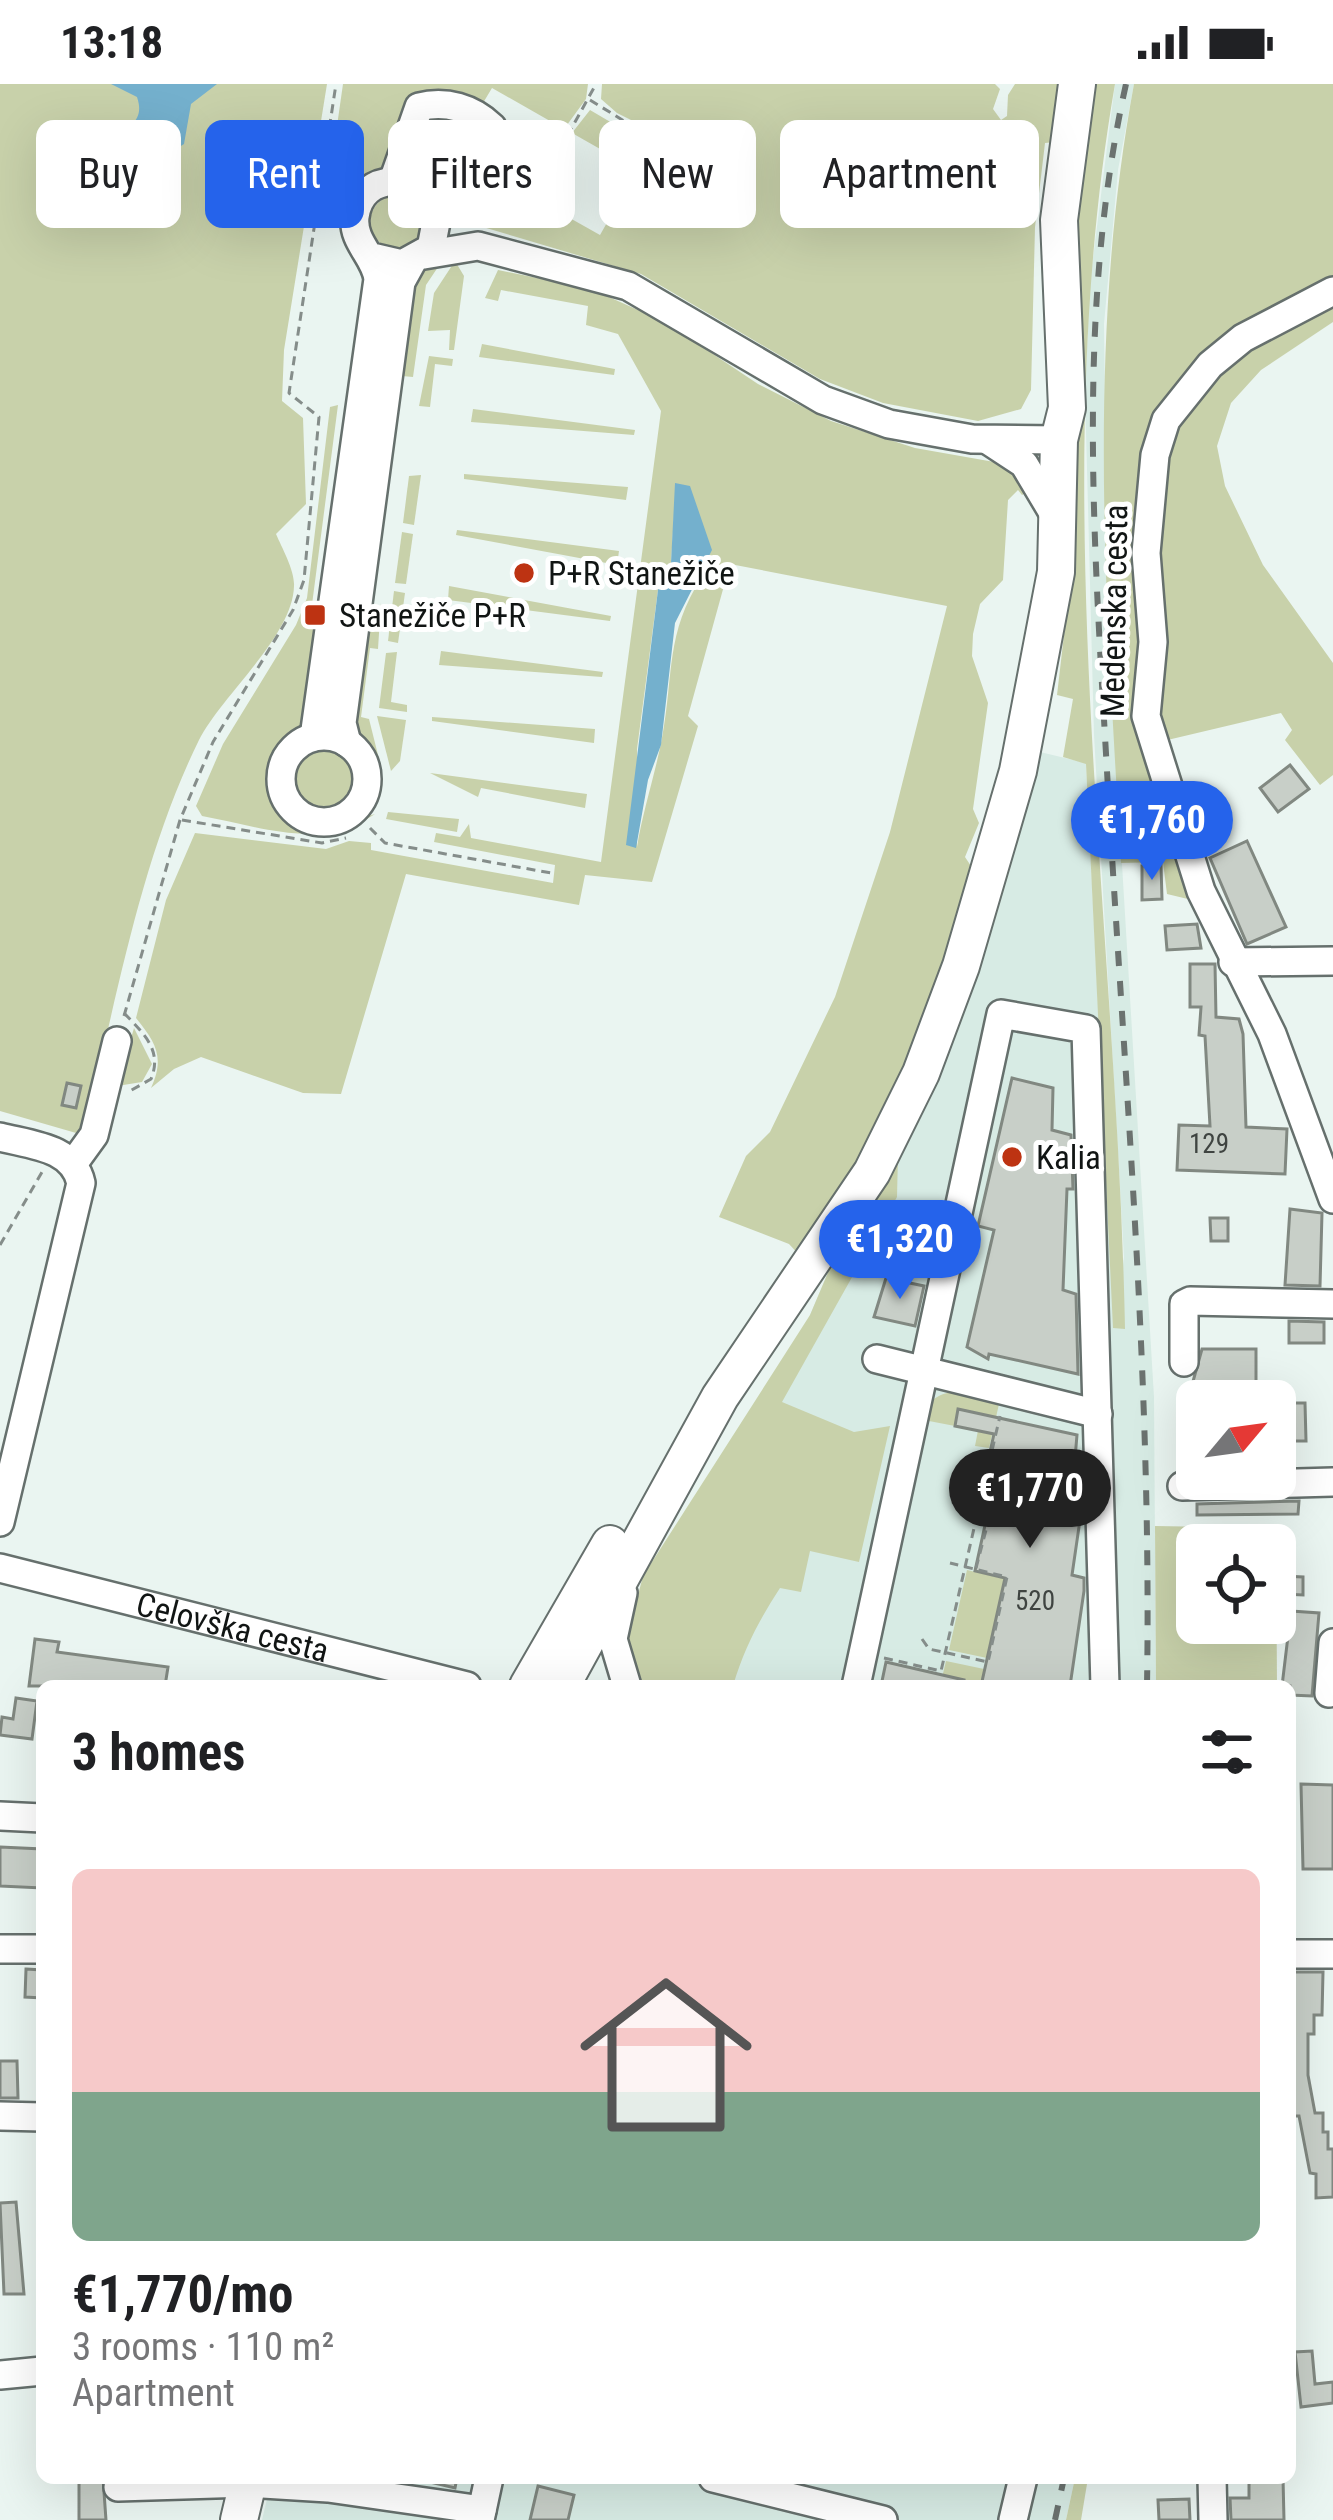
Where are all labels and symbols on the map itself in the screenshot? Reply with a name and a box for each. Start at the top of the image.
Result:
street label: Medenska cesta [1093,504,1135,718]
place label: P+R Stanežiče [548,554,735,593]
marker: P+R Stanežiče [511,560,537,586]
place label: Stanežiče P+R [339,596,526,635]
marker: Stanežiče P+R [302,602,328,628]
pin: €1,760 [1054,781,1250,883]
house number: 129 [1189,1128,1229,1160]
place label: Kalia [1036,1138,1101,1177]
marker: Kalia [999,1144,1025,1170]
pin: €1,320 [802,1200,998,1302]
north arrow [1176,1380,1296,1500]
pin: €1,770 [932,1449,1128,1551]
street label: Celovška cesta [132,1584,333,1670]
house number: 520 [1015,1585,1055,1617]

